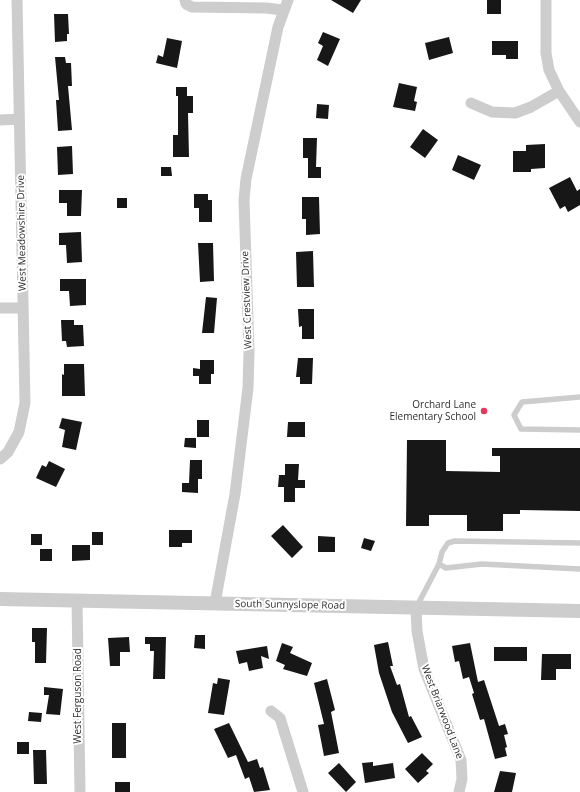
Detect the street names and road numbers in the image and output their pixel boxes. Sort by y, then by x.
street label: West Meadowshire Drive [15,175,29,291]
street label: West Crestview Drive [239,251,255,349]
street label: South Sunnyslope Road [235,598,345,612]
street label: West Ferguson Road [72,648,84,744]
street label: West Briarwood Lane [419,663,465,761]

